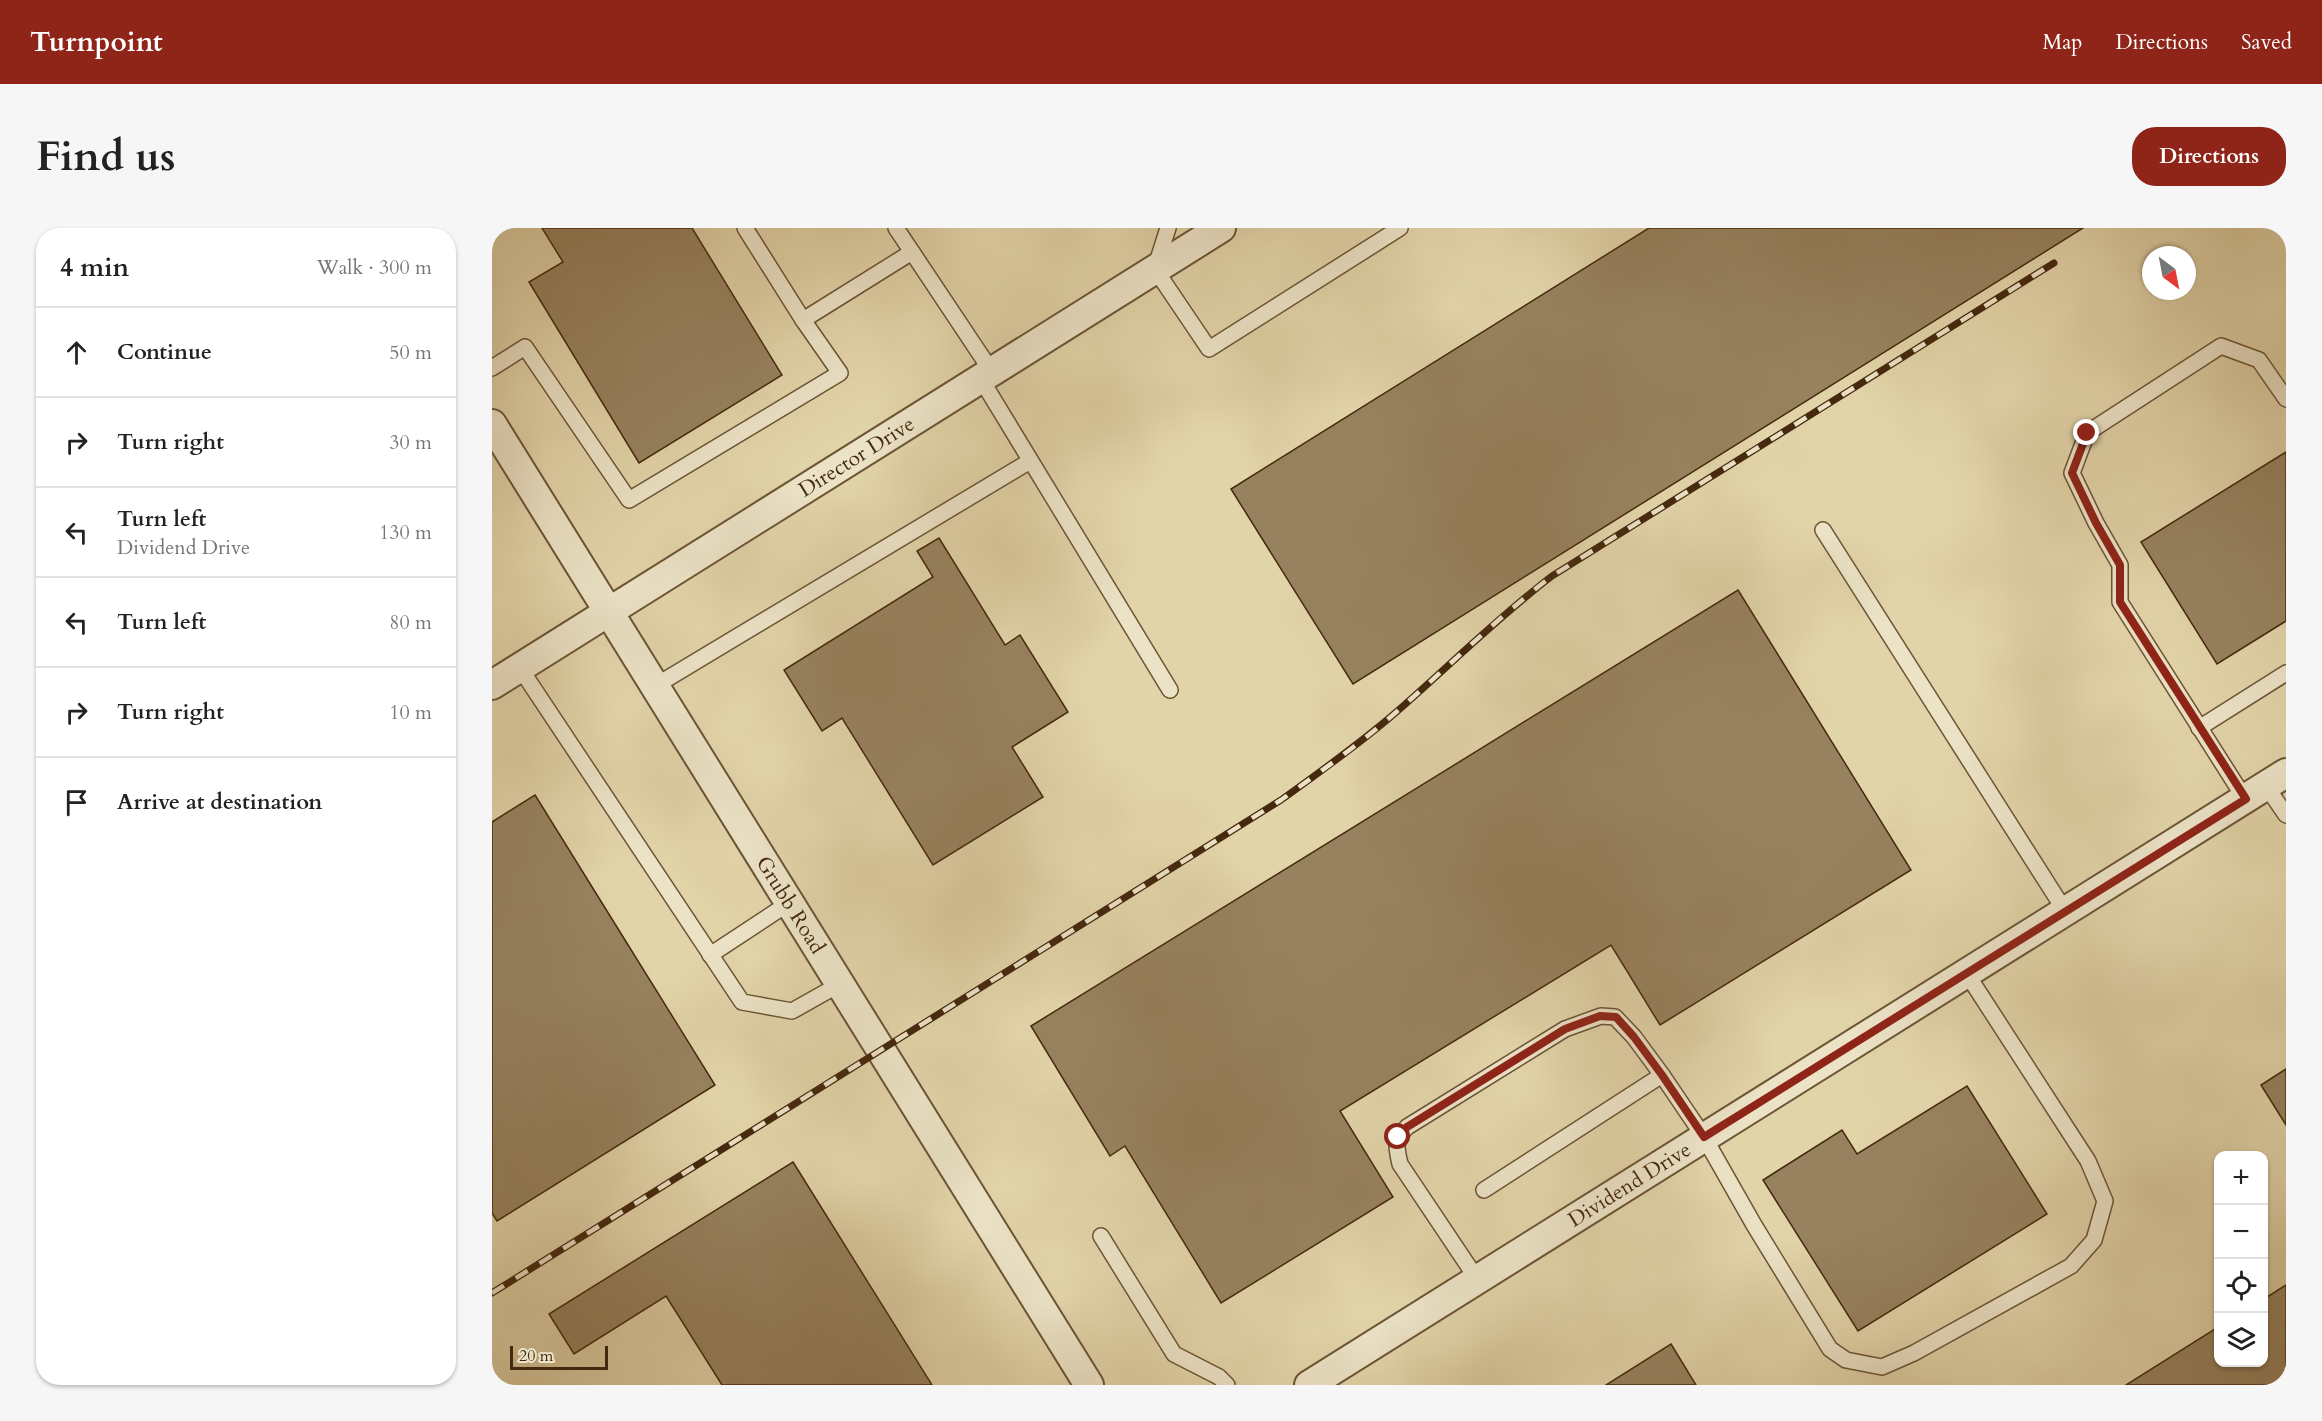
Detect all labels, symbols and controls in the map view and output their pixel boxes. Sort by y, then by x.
text: Turnpoint [30,23,163,61]
text: Map [2042,28,2082,57]
text: Directions [2115,28,2208,57]
text: Saved [2241,28,2292,57]
button: Directions [2132,127,2286,186]
text: Find us [36,128,176,185]
north arrow [2142,246,2196,300]
text: 4 min [60,250,129,285]
text: Walk · 300 m [317,254,432,281]
icon: ahead [60,336,93,369]
text: Continue [117,337,212,367]
text: 50 m [389,339,432,366]
street label: Director Drive [793,410,920,504]
route end [2073,419,2099,445]
icon: right [60,426,93,459]
text: Turn right [117,427,224,457]
text: 30 m [389,429,432,456]
text: Turn left [117,504,206,534]
icon: left [60,516,93,549]
text: 130 m [379,519,432,546]
text: Dividend Drive [117,534,250,561]
icon: left [60,606,93,639]
text: Turn left [117,607,206,637]
text: 80 m [389,609,432,636]
icon: right [60,696,93,729]
text: Turn right [117,697,224,727]
text: 10 m [389,699,432,726]
icon: arrive [60,786,93,819]
text: Arrive at destination [117,787,322,817]
street label: Grubb Road [749,851,832,960]
route start [1384,1123,1410,1149]
street label: Dividend Drive [1563,1135,1697,1234]
map controls [2214,1151,2268,1367]
button: + [2214,1151,2268,1205]
button: − [2214,1205,2268,1259]
button: locate [2214,1259,2268,1313]
button: layers [2214,1313,2268,1367]
scale bar [510,1343,608,1370]
text: 20 m [519,1345,553,1367]

